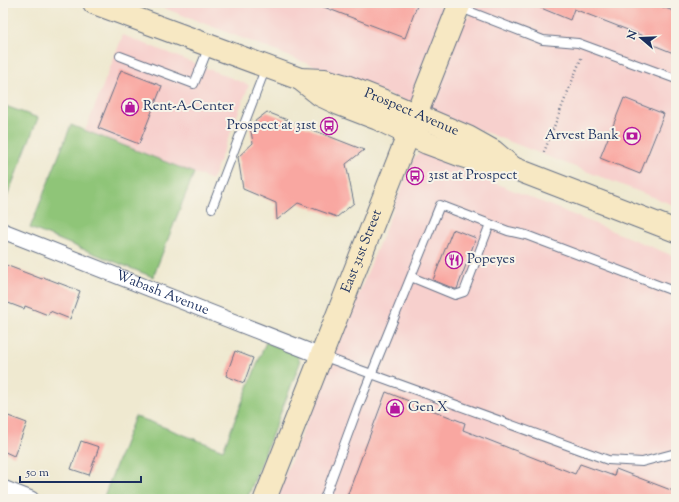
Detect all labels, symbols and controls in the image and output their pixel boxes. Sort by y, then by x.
north arrow [621,18,661,58]
text: N [623,28,642,43]
street label: Prospect Avenue [361,84,462,142]
shop icon: Rent-A-Center [120,97,140,117]
place label: Rent-A-Center [143,97,234,117]
place label: Prospect at 31st [227,116,316,136]
bus stop icon: Prospect at 31st [319,116,339,136]
place label: Arvest Bank [545,126,619,146]
bank icon: Arvest Bank [622,126,642,146]
bus stop icon: 31st at Prospect [405,166,425,186]
place label: 31st at Prospect [428,166,517,186]
street label: East 31st Street [337,207,388,296]
restaurant icon: Popeyes [444,250,464,270]
place label: Popeyes [467,250,515,270]
street label: Wabash Avenue [113,266,212,321]
shop icon: Gen X [385,398,405,418]
place label: Gen X [408,398,448,418]
scale bar [20,458,141,484]
text: 50 m [25,464,49,482]

